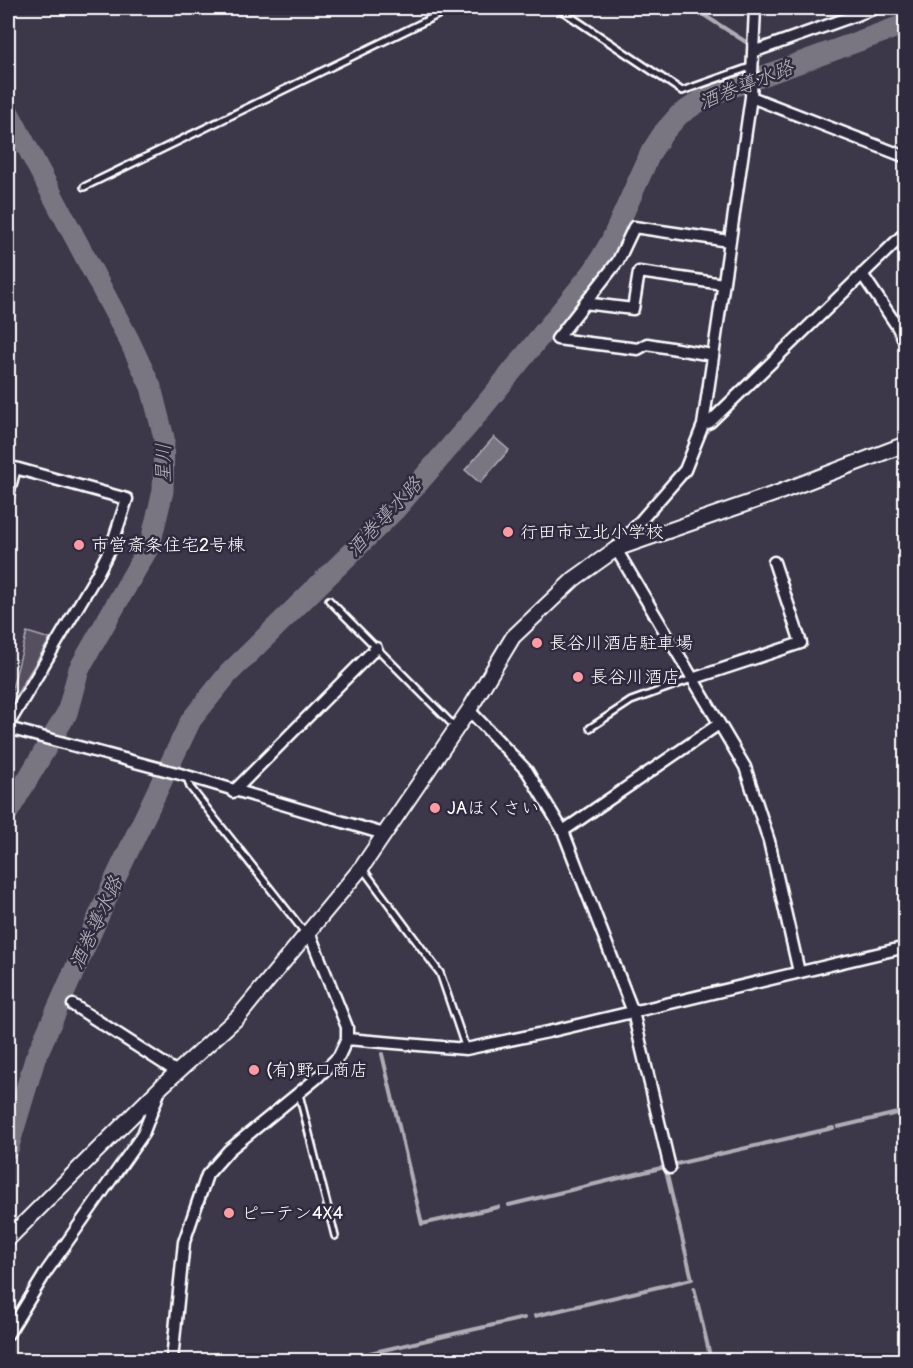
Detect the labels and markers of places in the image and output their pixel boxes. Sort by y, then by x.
place label: 行田市立北小学校 [520,521,664,544]
marker: 行田市立北小学校 [501,525,515,539]
place label: 市営斎条住宅2号棟 [91,534,245,557]
marker: 市営斎条住宅2号棟 [72,538,86,552]
place label: 長谷川酒店駐車場 [549,632,693,655]
marker: 長谷川酒店駐車場 [530,636,544,650]
place label: 長谷川酒店 [590,666,680,689]
marker: 長谷川酒店 [571,670,585,684]
place label: JAほくさい [447,797,539,820]
marker: JAほくさい [428,801,442,815]
place label: (有)野口商店 [266,1059,368,1082]
marker: (有)野口商店 [247,1063,261,1077]
place label: ピーテン4X4 [241,1202,344,1225]
marker: ピーテン4X4 [222,1206,236,1220]

